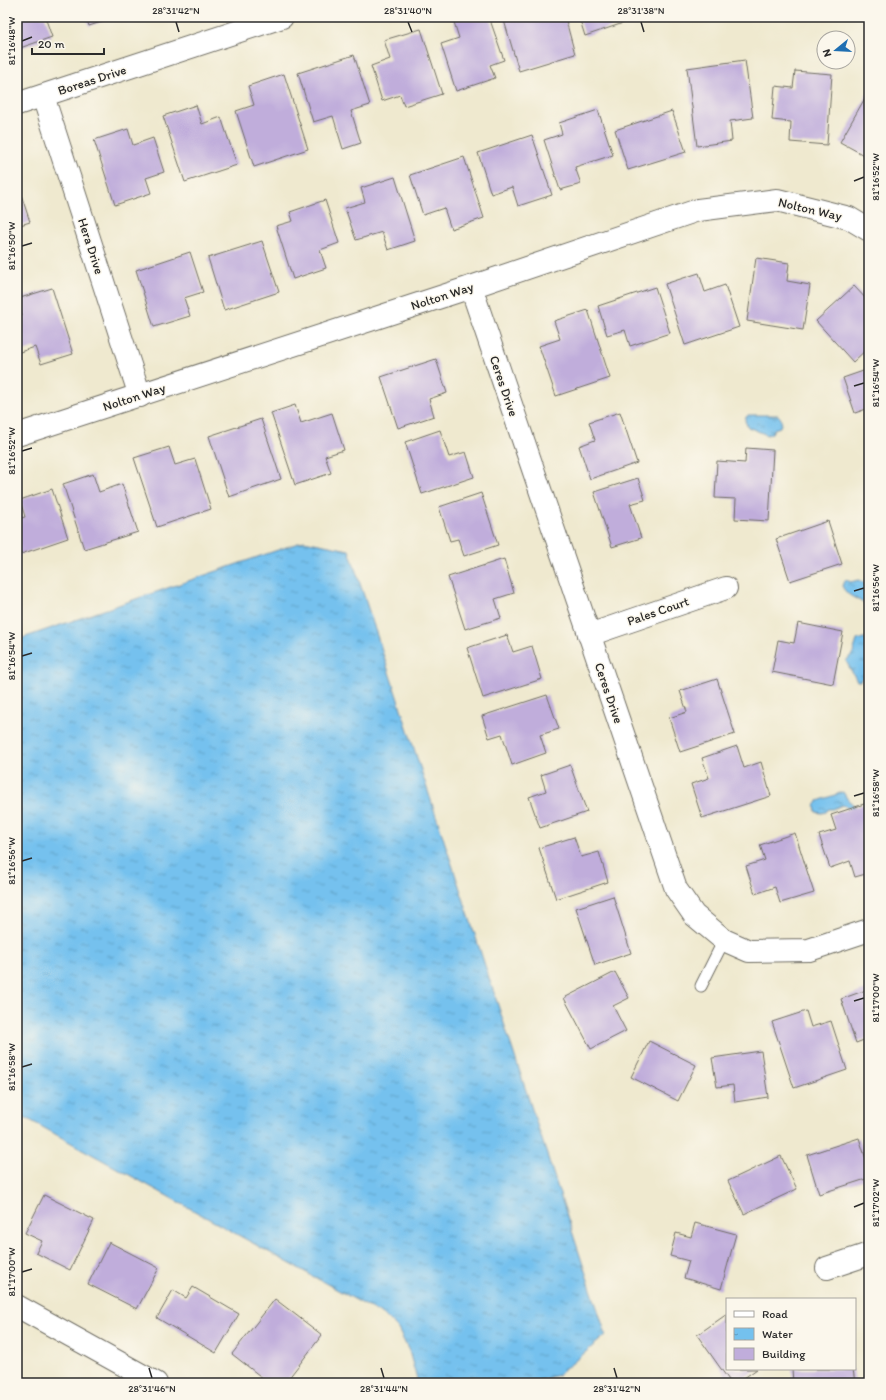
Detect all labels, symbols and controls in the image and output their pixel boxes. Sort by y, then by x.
text: 28°31'42"N [152,4,200,17]
text: 28°31'40"N [384,4,432,17]
text: 28°31'38"N [618,4,665,17]
text: 81°16'48"W [5,16,18,65]
scale bar [32,30,104,56]
north arrow [816,30,856,70]
text: 20 m [38,37,65,51]
text: N [820,47,834,58]
street label: Boreas Drive [56,62,128,98]
text: 81°16'52"W [869,153,882,201]
street label: Nolton Way [777,194,843,224]
street label: Hera Drive [75,216,107,276]
text: 81°16'50"W [5,221,18,270]
street label: Nolton Way [409,279,475,313]
street label: Ceres Drive [487,354,521,418]
text: 81°16'54"W [869,358,882,407]
street label: Nolton Way [101,380,167,414]
text: 81°16'52"W [5,427,18,475]
text: 81°16'56"W [869,564,882,612]
street label: Pales Court [625,593,691,629]
text: 81°16'54"W [5,631,18,680]
street label: Ceres Drive [592,661,626,725]
text: 81°16'58"W [869,769,882,817]
text: 81°16'56"W [5,837,18,885]
text: 81°17'00"W [869,973,882,1023]
text: 81°16'58"W [5,1043,18,1091]
text: 81°17'02"W [869,1178,882,1227]
text: 81°17'00"W [5,1247,18,1297]
legend [726,1298,856,1370]
text: Road [762,1307,788,1321]
text: Water [762,1327,793,1341]
text: Building [762,1347,806,1361]
text: 28°31'46"N [128,1382,176,1395]
text: 28°31'44"N [360,1382,408,1395]
text: 28°31'42"N [593,1382,641,1395]

